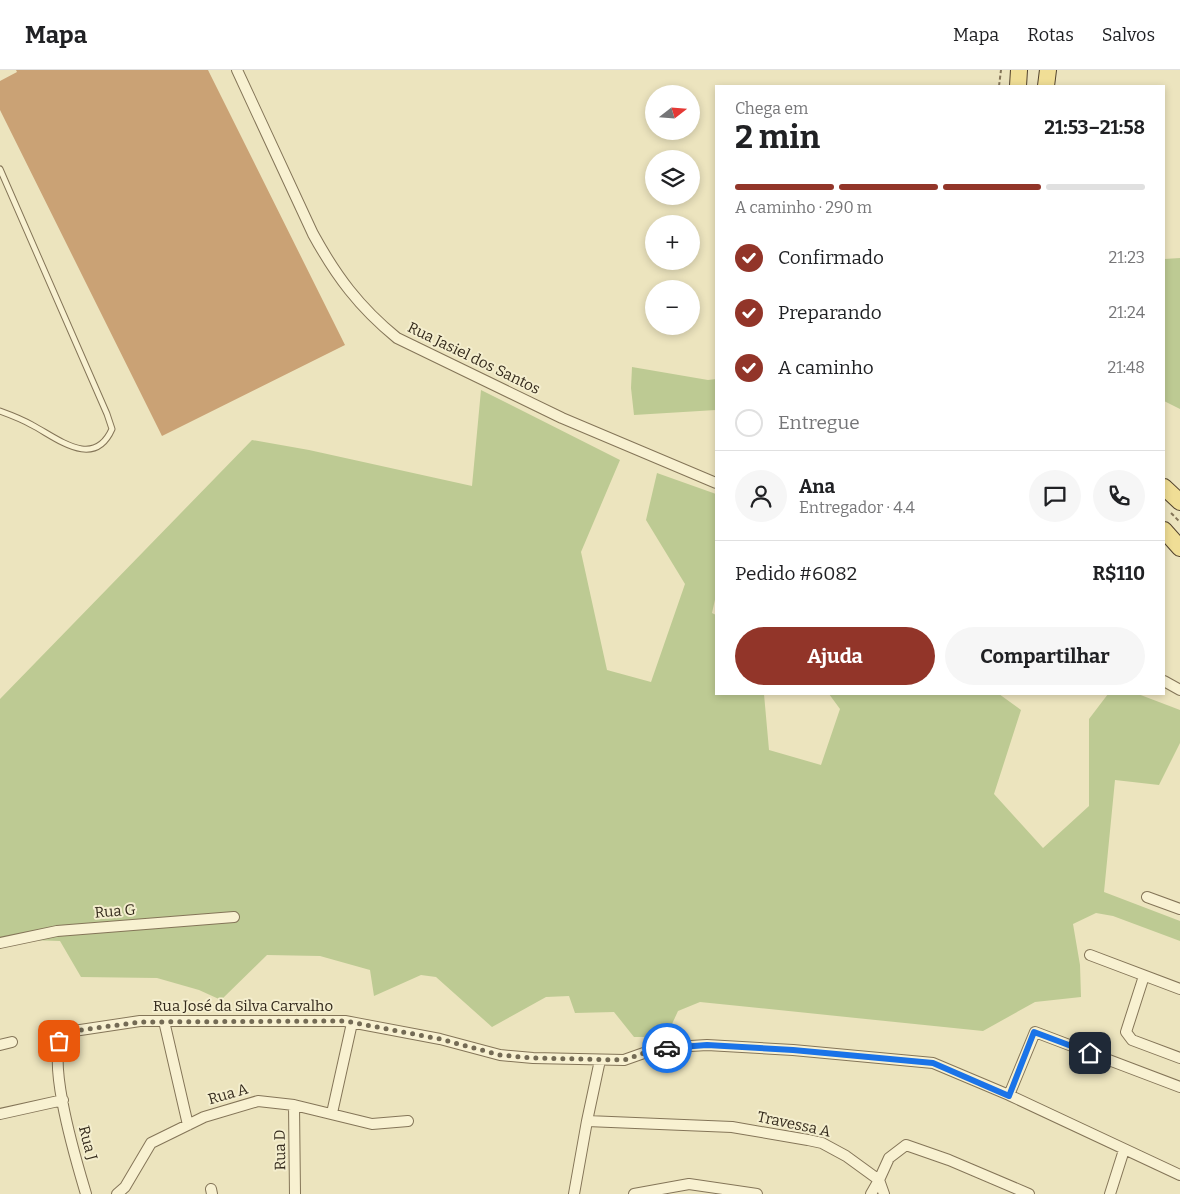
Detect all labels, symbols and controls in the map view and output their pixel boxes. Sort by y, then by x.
text: Mapa [25,21,87,49]
text: Mapa [953,24,999,46]
text: Rotas [1027,24,1074,46]
text: Salvos [1102,24,1155,46]
north arrow [645,85,700,140]
map controls [645,85,700,335]
text: Chega em [735,99,808,118]
text: 21:53–21:58 [1044,116,1145,139]
text: 2 min [735,118,820,156]
button: layers [645,150,700,205]
text: A caminho · 290 m [735,198,872,217]
button: + [645,215,700,270]
icon: check [735,244,763,272]
text: Confirmado [778,246,884,269]
text: 21:23 [1109,248,1145,267]
button: − [645,280,700,335]
icon: check [735,299,763,327]
text: Preparando [778,301,882,324]
text: 21:24 [1108,303,1145,322]
street label: Rua Jasiel dos Santos [405,318,543,398]
icon: check [735,354,763,382]
text: A caminho [778,356,874,379]
text: 21:48 [1107,358,1145,377]
text: Entregue [778,411,860,434]
button: person [735,470,787,522]
button: chat [1029,470,1081,522]
button: phone [1093,470,1145,522]
text: Ana [799,475,835,498]
text: Entregador · 4.4 [799,498,915,517]
text: Pedido #6082 [735,562,857,585]
text: R$110 [1092,562,1145,585]
button: Ajuda [735,627,935,685]
button: Compartilhar [945,627,1145,685]
street label: Rua G [94,900,136,922]
street label: Rua José da Silva Carvalho [153,997,333,1015]
pin [38,1020,80,1062]
courier [642,1023,692,1073]
icon: bag [45,1027,73,1055]
pin [1069,1032,1111,1074]
icon: car [653,1034,681,1062]
icon: home [1076,1039,1104,1067]
street label: Rua A [206,1080,250,1108]
street label: Travessa A [756,1107,833,1141]
street label: Rua J [75,1124,101,1162]
street label: Rua D [271,1129,289,1171]

